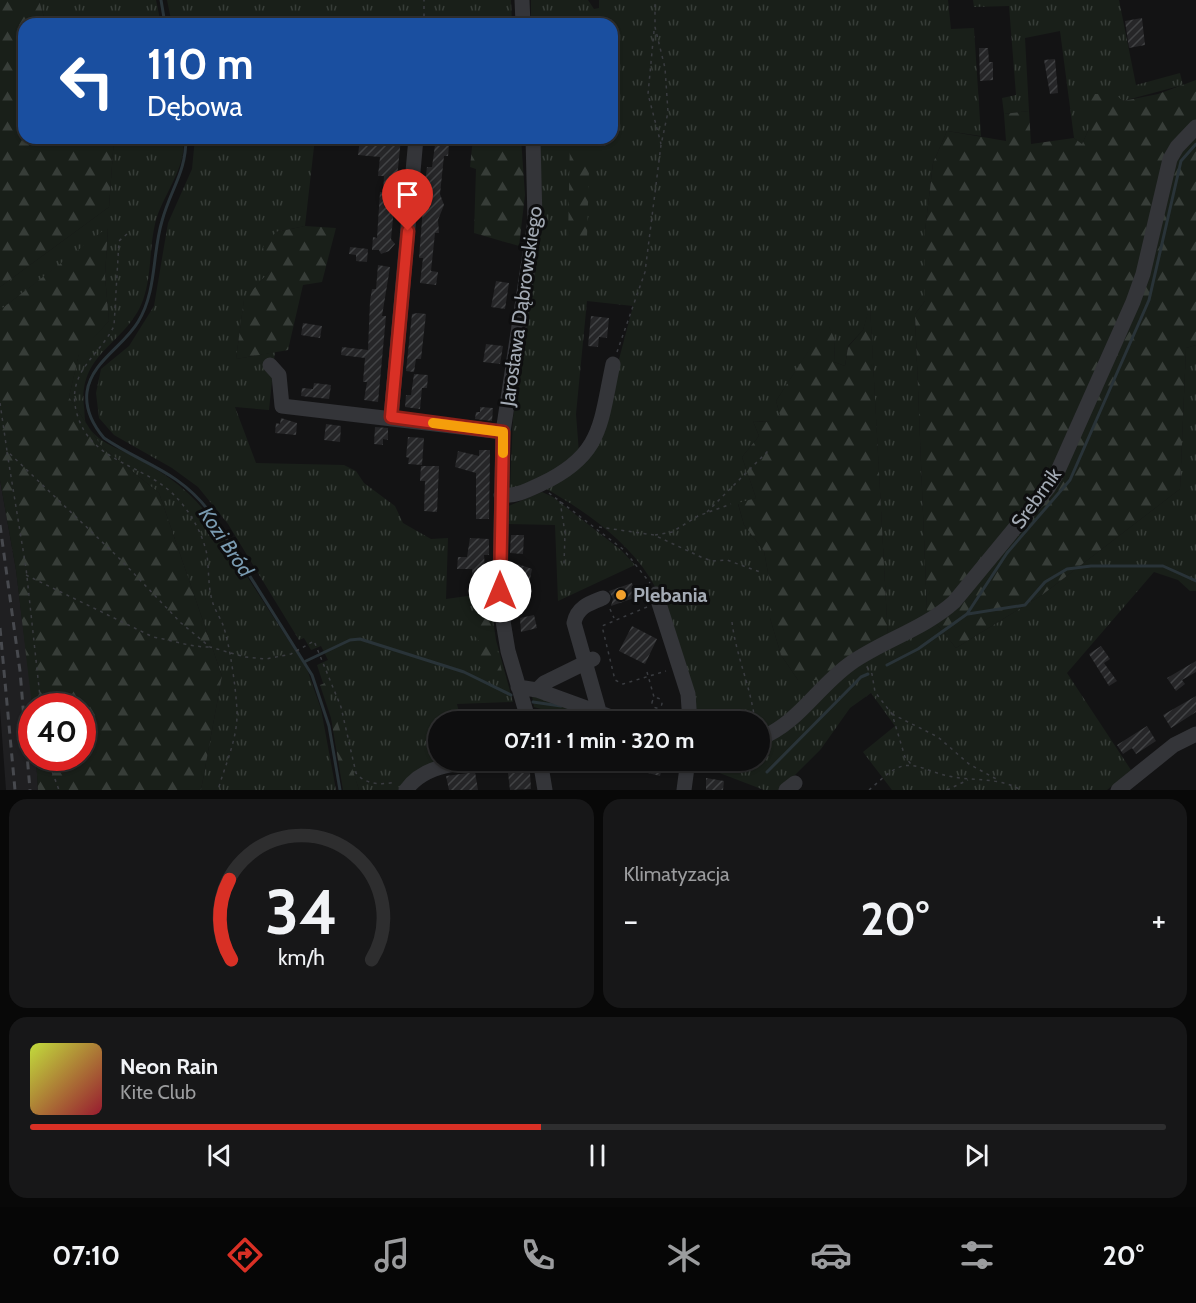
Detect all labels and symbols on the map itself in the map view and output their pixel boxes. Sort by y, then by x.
pin [382,169,433,231]
street label: Jarosława Dąbrowskiego [495,204,547,409]
street label: Srebrnik [1006,463,1066,533]
water label: Kozi Bród [194,502,259,582]
position arrow [468,559,532,623]
place label: Plebania [633,583,707,607]
marker: Plebania [614,588,628,602]
speed limit sign: 40 [18,693,96,771]

